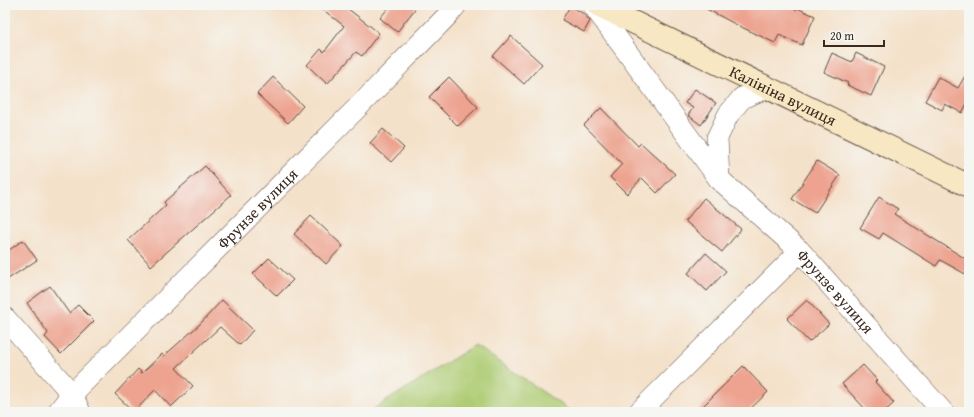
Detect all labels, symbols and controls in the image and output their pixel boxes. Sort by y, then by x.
scale bar [824,22,884,48]
text: 20 m [830,27,854,44]
street label: Калініна вулиця [726,59,841,132]
street label: Фрунзе вулиця [211,162,303,254]
street label: Фрунзе вулиця [792,244,880,339]

